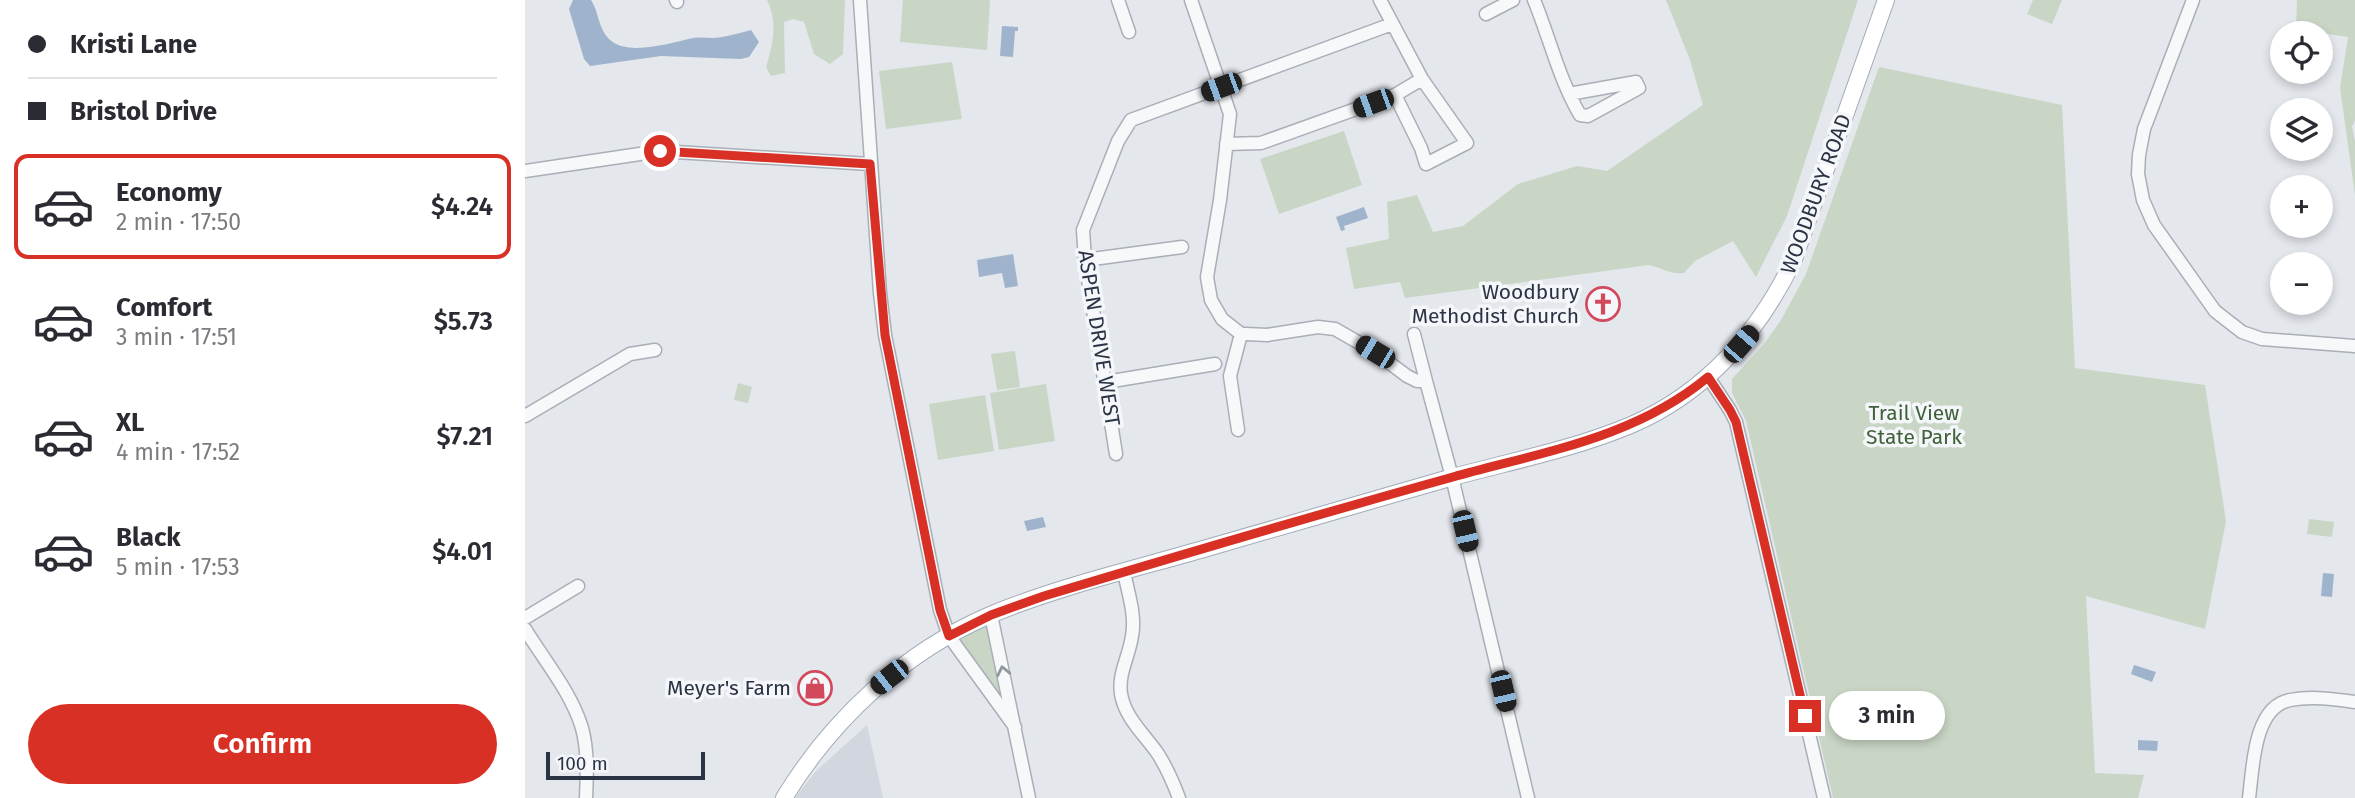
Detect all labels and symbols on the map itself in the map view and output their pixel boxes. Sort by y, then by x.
car [1198,70,1245,104]
car [1350,86,1397,120]
street label: WOODBURY ROAD [1775,110,1857,278]
route start [644,135,676,167]
street label: ASPEN DRIVE WEST [1072,248,1126,428]
place label: Woodbury Methodist Church [1412,279,1580,329]
church icon: Woodbury Methodist Church [1584,285,1622,323]
car [1720,321,1763,367]
car [1352,332,1399,372]
park label: Trail View State Park [1866,400,1962,450]
car [1451,508,1480,554]
car [866,656,913,698]
one-way arrow [997,665,1012,677]
car [1489,668,1518,714]
shop icon: Meyer's Farm [796,669,834,707]
place label: Meyer's Farm [667,675,791,701]
callout: 3 min [1829,692,1945,740]
route end [1789,700,1821,732]
scale bar [546,749,705,781]

